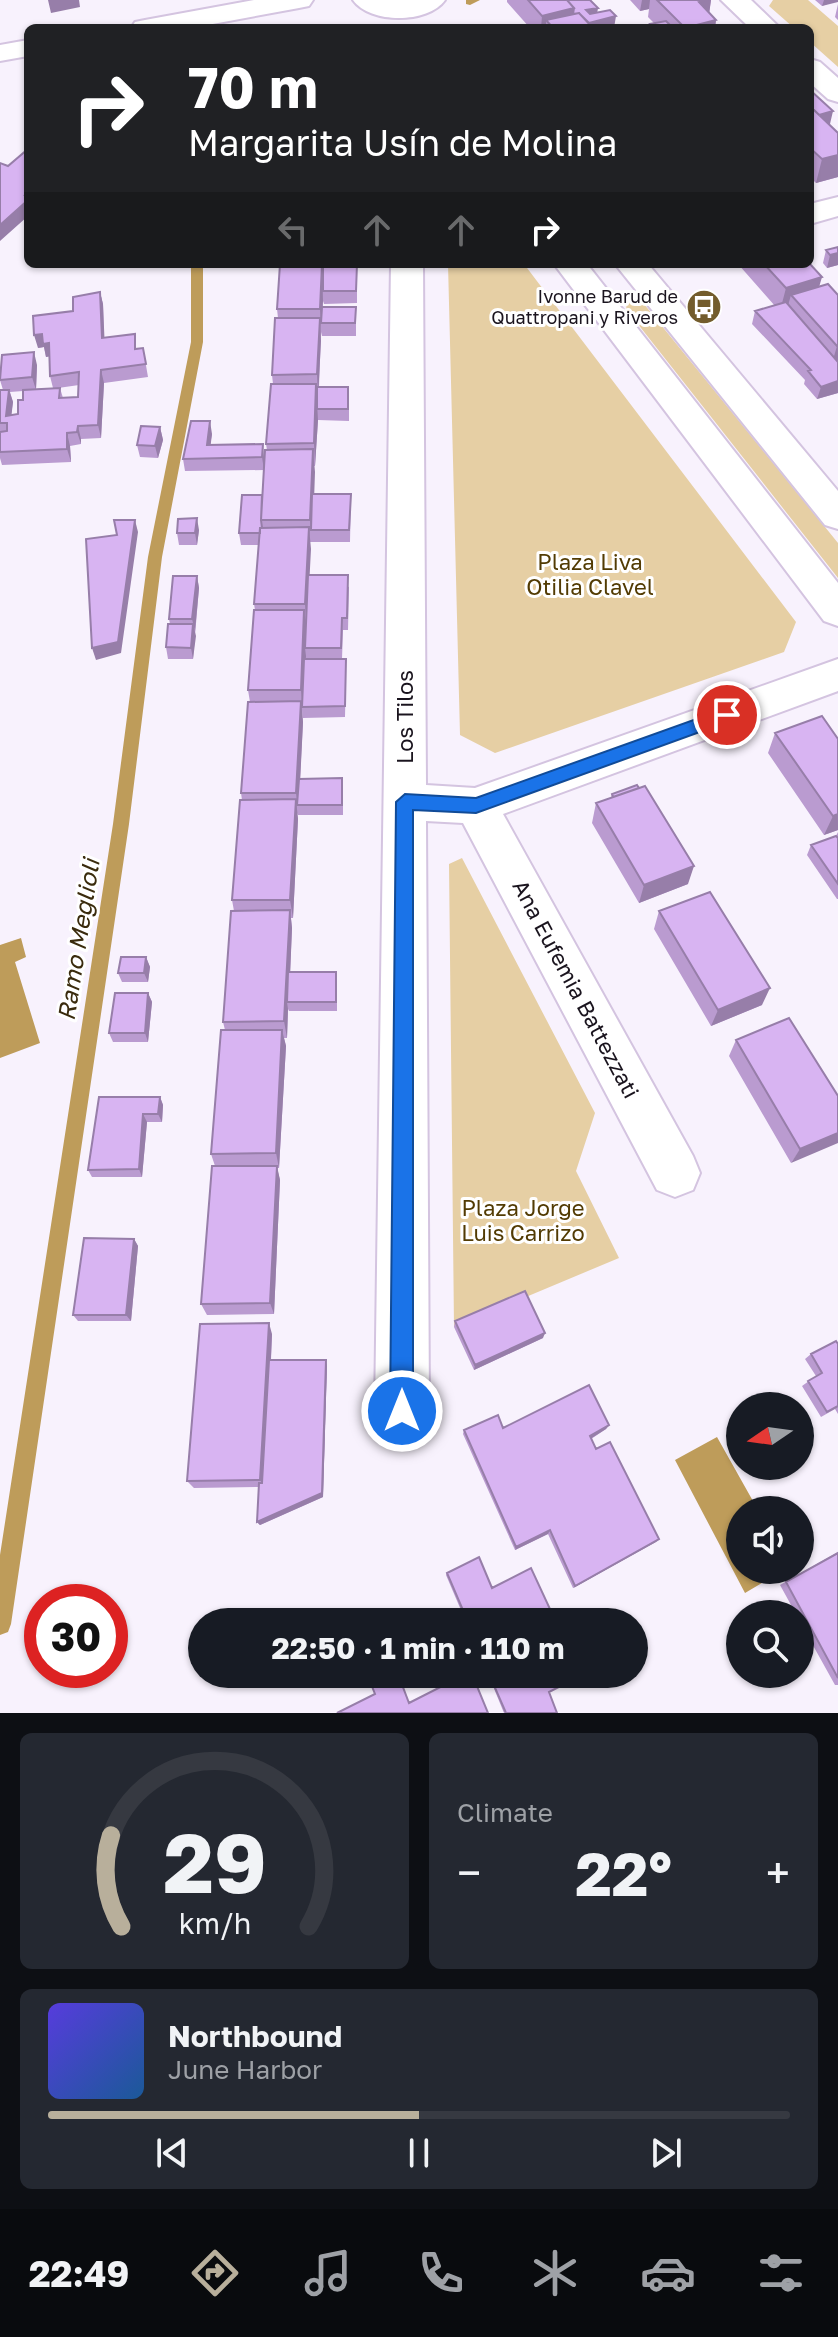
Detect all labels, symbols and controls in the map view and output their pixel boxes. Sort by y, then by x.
text: 70 m [188,53,318,120]
icon: right [56,56,160,160]
text: Margarita Usín de Molina [188,121,617,164]
icon: left [271,208,315,252]
icon: ahead [355,208,399,252]
icon: ahead [439,208,483,252]
icon: right [523,208,567,252]
place label: Ivonne Barud de Quattropani y Riveros [491,285,678,328]
bus stop icon: Ivonne Barud de Quattropani y Riveros [685,288,723,326]
park label: Plaza Liva Otilia Clavel [526,548,654,600]
street label: Los Tilos [391,670,418,764]
pin [693,681,761,749]
icon: arrive [705,693,749,737]
water label: Ramo Meglioli [50,854,106,1023]
street label: Ana Eufemia Battezzati [507,875,646,1103]
park label: Plaza Jorge Luis Carrizo [461,1194,585,1246]
position arrow [360,1369,444,1453]
north arrow [726,1392,814,1480]
map controls [726,1392,814,1688]
button: sound [726,1496,814,1584]
speed limit sign: 30 [24,1584,128,1688]
button: search [726,1600,814,1688]
text: 22:50 · 1 min · 110 m [272,1630,564,1666]
text: Climate [457,1797,553,1828]
text: 29 [163,1811,266,1911]
text: 22° [575,1837,672,1909]
text: − [457,1846,481,1899]
text: + [766,1846,790,1899]
text: km/h [178,1906,251,1940]
text: Northbound [168,2018,342,2054]
text: June Harbor [168,2054,322,2085]
icon: previous [150,2131,194,2175]
icon: pause [397,2131,441,2175]
icon: next [644,2131,688,2175]
icon: directions [187,2245,243,2301]
icon: music [300,2245,356,2301]
icon: phone [413,2245,469,2301]
icon: climate [527,2245,583,2301]
icon: car [640,2245,696,2301]
icon: filters [753,2245,809,2301]
text: 22:49 [29,2252,129,2295]

